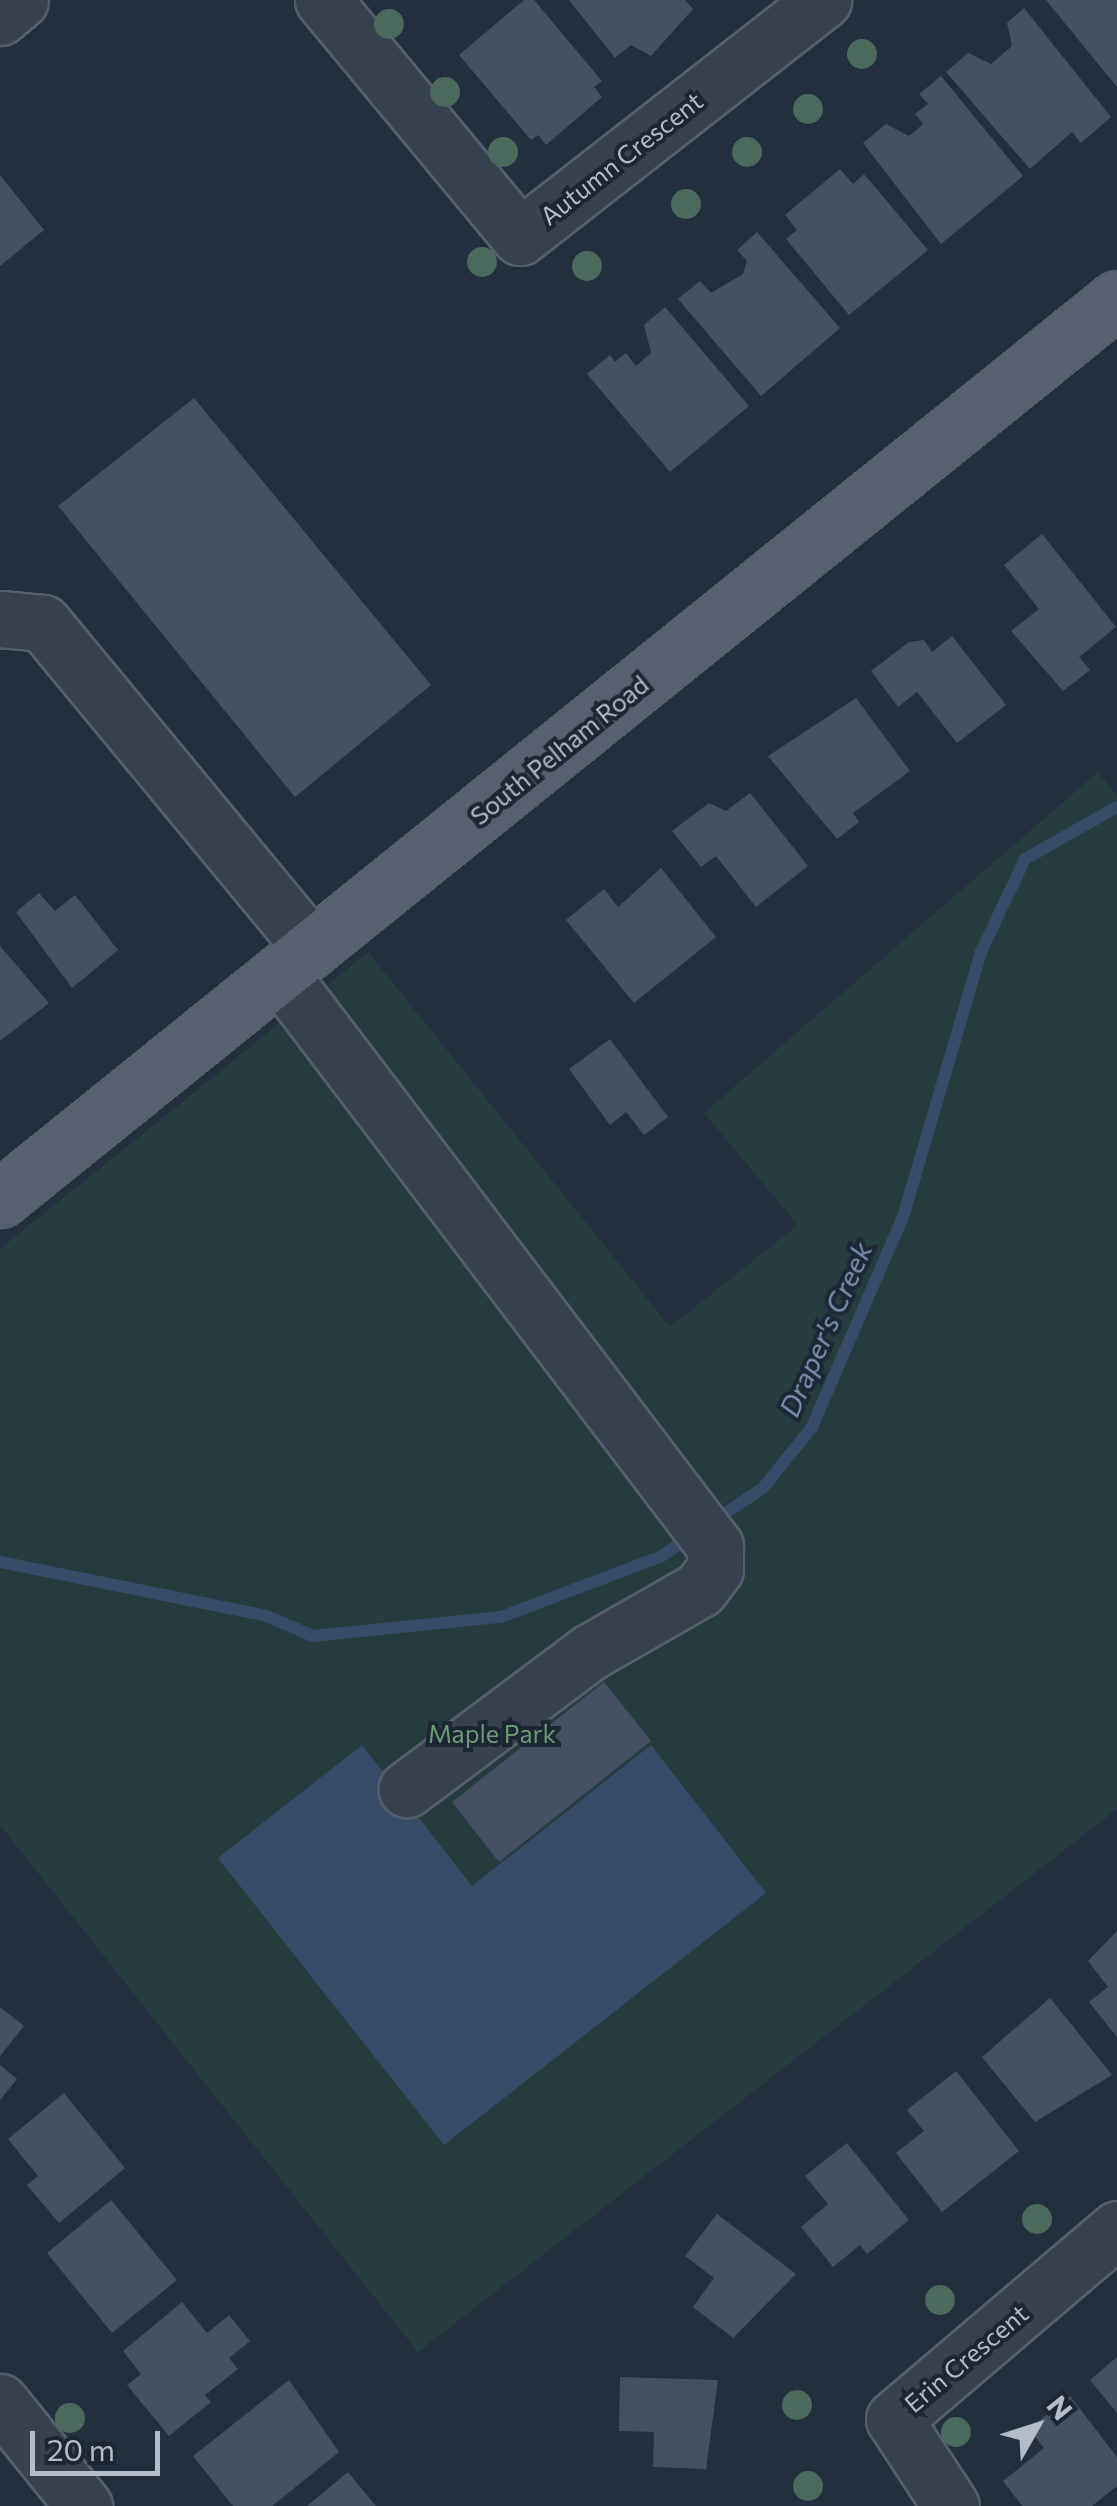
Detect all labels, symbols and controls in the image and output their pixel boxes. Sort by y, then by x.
street label: Autumn Crescent [534,85,708,231]
street label: South Pelham Road [464,669,654,831]
water label: Draper's Creek [772,1237,878,1421]
park label: Maple Park [428,1718,556,1748]
street label: Erin Crescent [898,2298,1034,2418]
north arrow [987,2376,1087,2476]
text: N [1040,2388,1080,2426]
scale bar [35,2411,165,2473]
text: 20 m [47,2430,115,2467]

